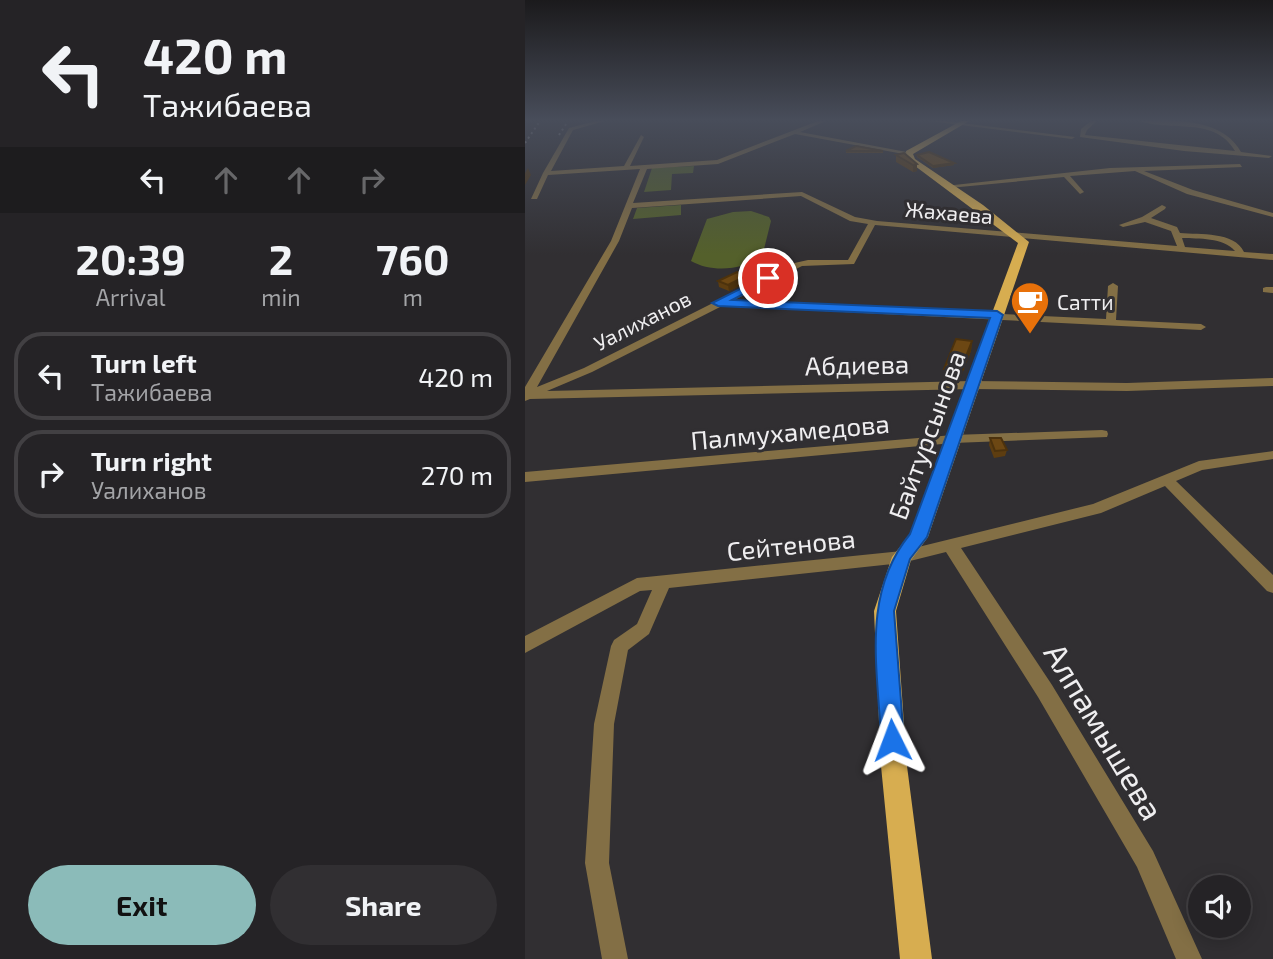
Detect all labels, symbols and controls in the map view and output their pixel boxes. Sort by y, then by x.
text: 420 m [143,25,287,84]
icon: left [28,28,119,119]
text: Тажибаева [143,85,312,123]
icon: left [134,161,172,199]
icon: ahead [207,161,245,199]
icon: ahead [280,161,318,199]
icon: right [353,161,391,199]
street label: Жахаева [904,196,994,228]
text: 20:39 [76,233,186,283]
text: 2 [269,233,293,283]
text: 760 [376,233,449,283]
pin [738,248,798,308]
icon: arrive [749,259,787,297]
cafe icon: Сатти [1009,280,1051,335]
text: Arrival [96,283,166,311]
text: min [261,283,301,311]
text: m [403,283,423,311]
street label: Уалиханов [589,285,695,355]
place label: Сатти [1057,289,1113,314]
street label: Байтурсынова [881,346,972,524]
text: Turn left [91,347,197,378]
street label: Абдиева [805,348,909,380]
icon: left [32,357,70,395]
text: 420 m [418,361,493,392]
text: Тажибаева [91,378,212,406]
street label: Палмухамедова [689,407,891,456]
text: Turn right [91,445,212,476]
icon: right [32,455,70,493]
text: 270 m [421,459,493,490]
text: Уалиханов [91,476,206,504]
street label: Сейтенова [725,522,857,566]
street label: Алпамышева [1037,636,1173,826]
position arrow [855,703,929,777]
button: Exit [28,865,256,945]
button: Share [270,865,497,945]
map controls [1188,875,1251,938]
button: sound [1188,875,1251,938]

